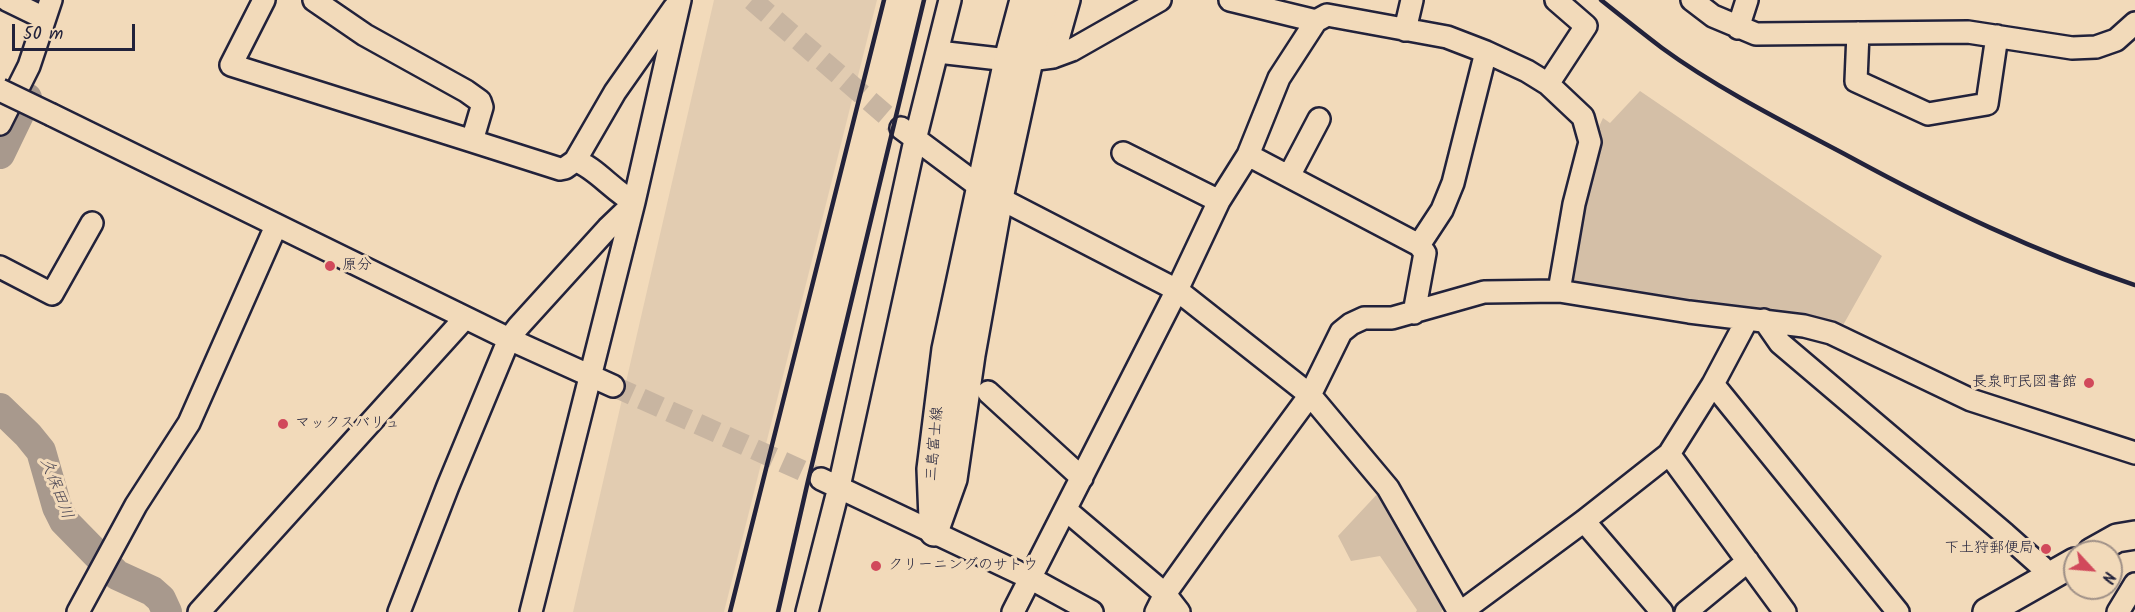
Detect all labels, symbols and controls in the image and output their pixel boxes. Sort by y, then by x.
scale bar [15,12,138,50]
text: 50 m [23,20,63,49]
place label: 原分 [342,257,372,275]
marker: 原分 [323,259,337,273]
place label: 長泉町民図書館 [1972,374,2077,392]
marker: 長泉町民図書館 [2082,376,2096,390]
street label: 三島富士線 [924,406,948,482]
place label: マックスバリュ [295,415,400,433]
marker: マックスバリュ [276,417,290,431]
water label: 久保田川 [35,456,75,522]
place label: 下土狩郵便局 [1944,540,2034,558]
north arrow [2063,540,2123,600]
marker: 下土狩郵便局 [2039,542,2053,556]
place label: クリーニングのサトウ [888,557,1038,575]
marker: クリーニングのサトウ [869,559,883,573]
text: N [2094,567,2121,587]

